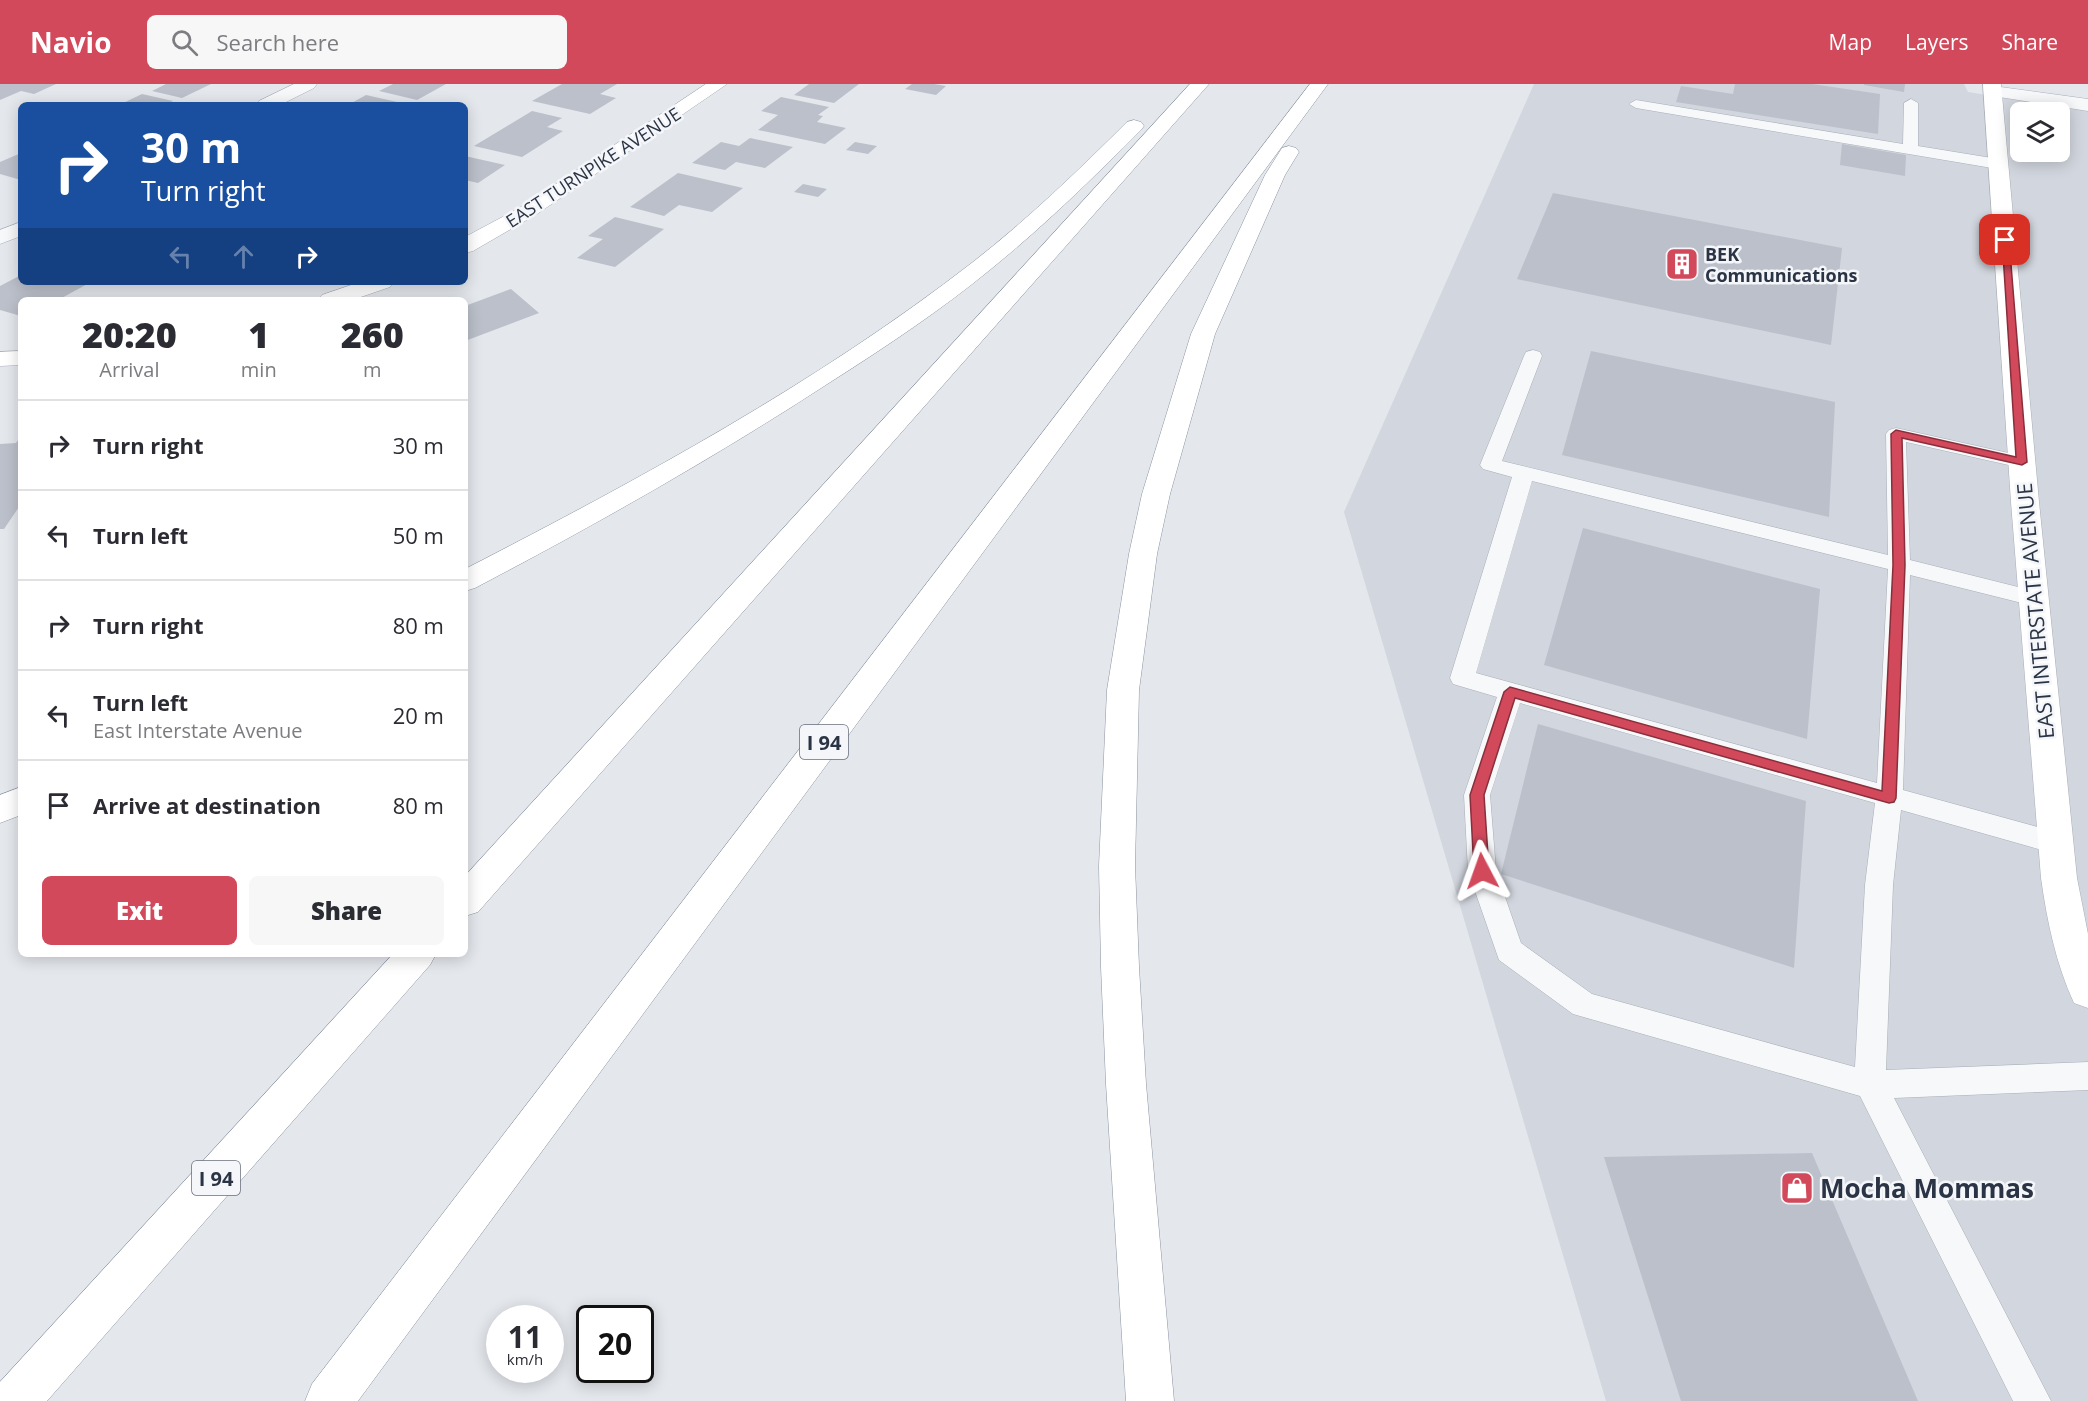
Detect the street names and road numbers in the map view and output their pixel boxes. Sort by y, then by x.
street label: EAST TURNPIKE AVENUE [501,101,685,233]
street label: EAST INTERSTATE AVENUE [2010,482,2060,740]
road number: I 94 [800,725,848,759]
road number: I 94 [192,1161,240,1195]

